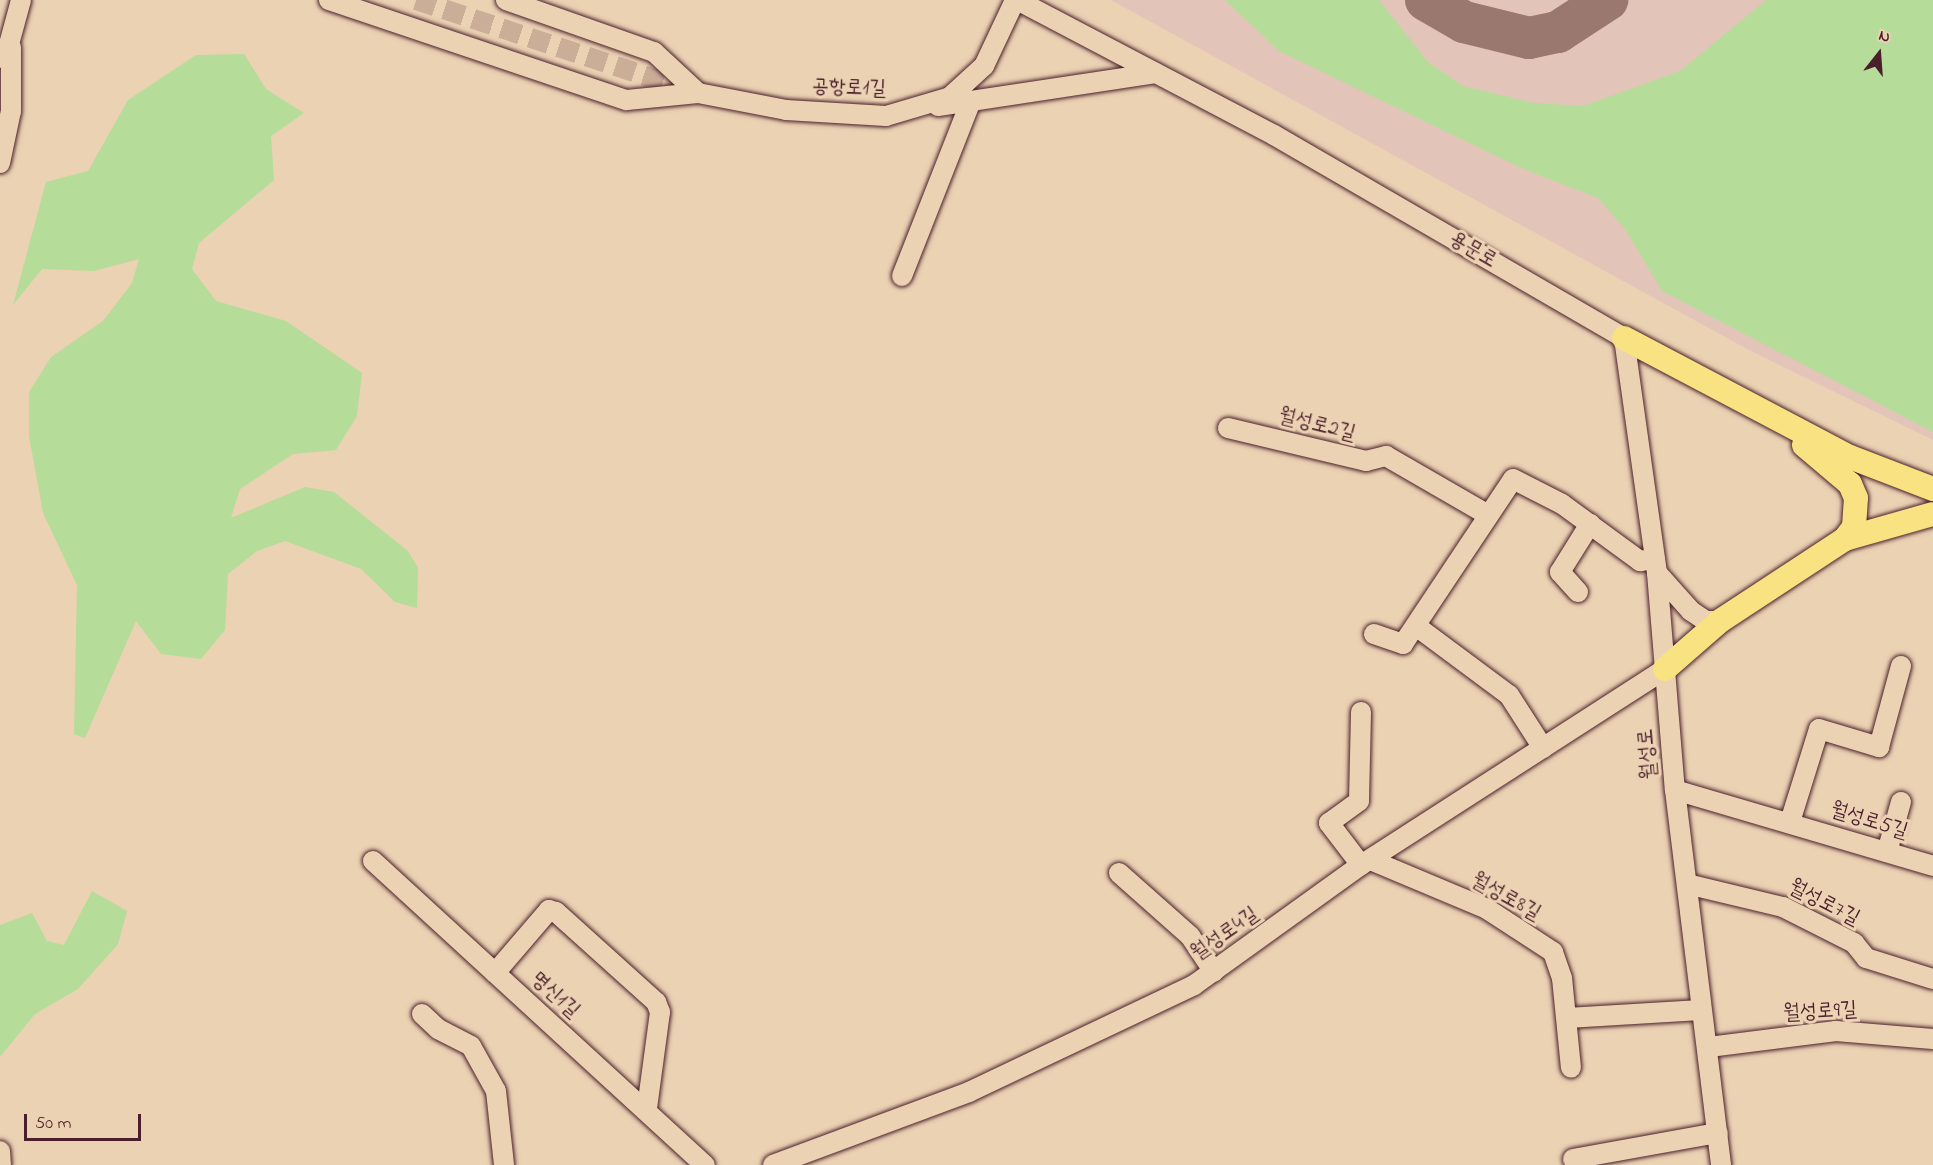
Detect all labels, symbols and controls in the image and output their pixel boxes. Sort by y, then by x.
north arrow [1849,24,1909,84]
text: N [1876,24,1893,50]
street label: 공항로1길 [811,74,887,102]
street label: 용문로 [1445,226,1501,274]
street label: 월성로2길 [1276,403,1358,447]
street label: 월성로 [1633,728,1663,780]
street label: 월성로5길 [1827,797,1911,845]
street label: 월성로8길 [1467,868,1545,926]
street label: 월성로7길 [1784,874,1864,932]
street label: 월성로4길 [1187,902,1263,966]
street label: 명신1길 [525,966,585,1024]
street label: 월성로9길 [1782,997,1858,1027]
scale bar [27,1102,144,1140]
text: 50 m [35,1111,72,1137]

